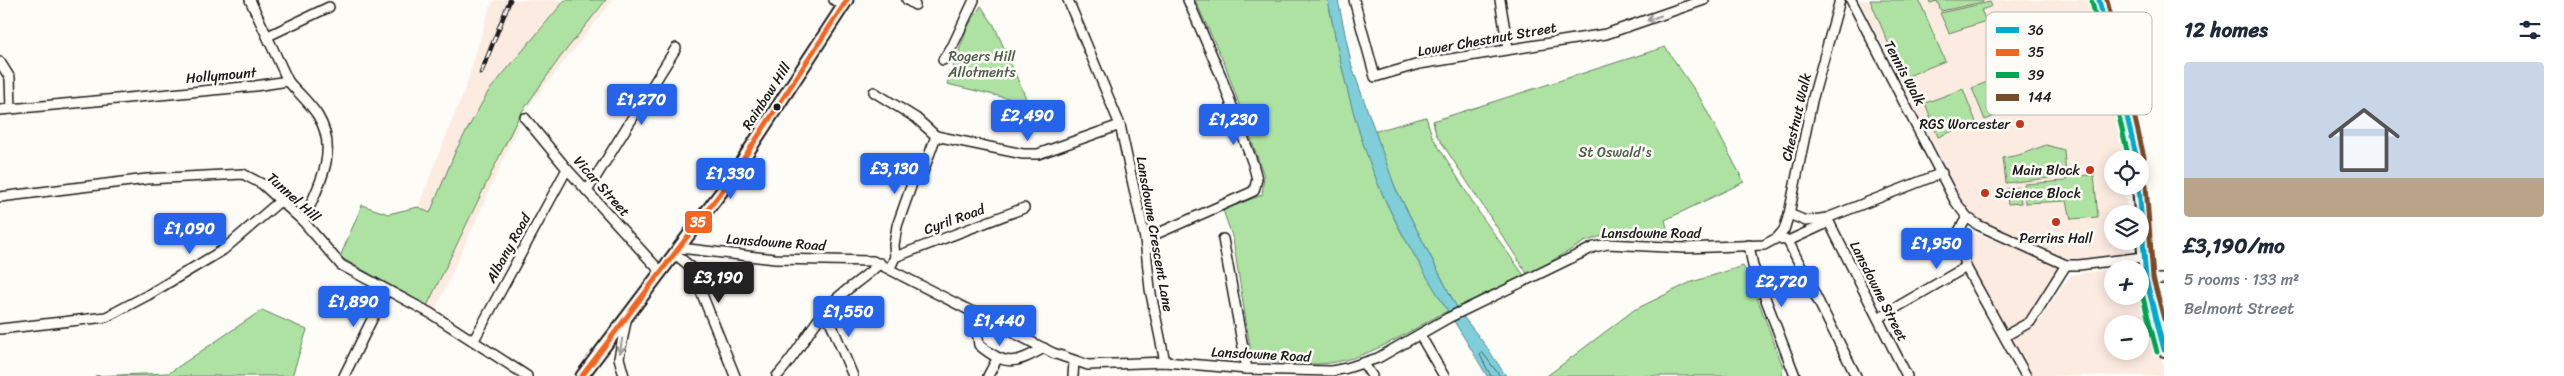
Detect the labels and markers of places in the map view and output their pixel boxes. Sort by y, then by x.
pin: £1,270 [601,84,683,126]
pin: £2,490 [987,100,1069,142]
unlabelled marker [772,102,782,112]
pin: £1,230 [1193,104,1275,146]
place label: RGS Worcester [1919,112,2011,137]
marker: RGS Worcester [2014,118,2026,130]
pin: £3,130 [854,152,936,195]
pin: £1,330 [690,158,772,200]
place label: Main Block [2012,158,2081,183]
marker: Main Block [2084,164,2096,176]
place label: Science Block [1995,181,2081,206]
marker: Science Block [1979,187,1991,199]
pin: £1,090 [149,212,231,255]
marker: Perrins Hall [2050,216,2062,228]
place label: Perrins Hall [2019,226,2094,251]
pin: £1,950 [1896,228,1978,270]
pin: £3,190 [678,262,760,304]
pin: £2,720 [1741,266,1823,308]
pin: £1,890 [313,286,395,328]
pin: £1,550 [808,296,890,338]
pin: £1,440 [959,304,1041,347]

